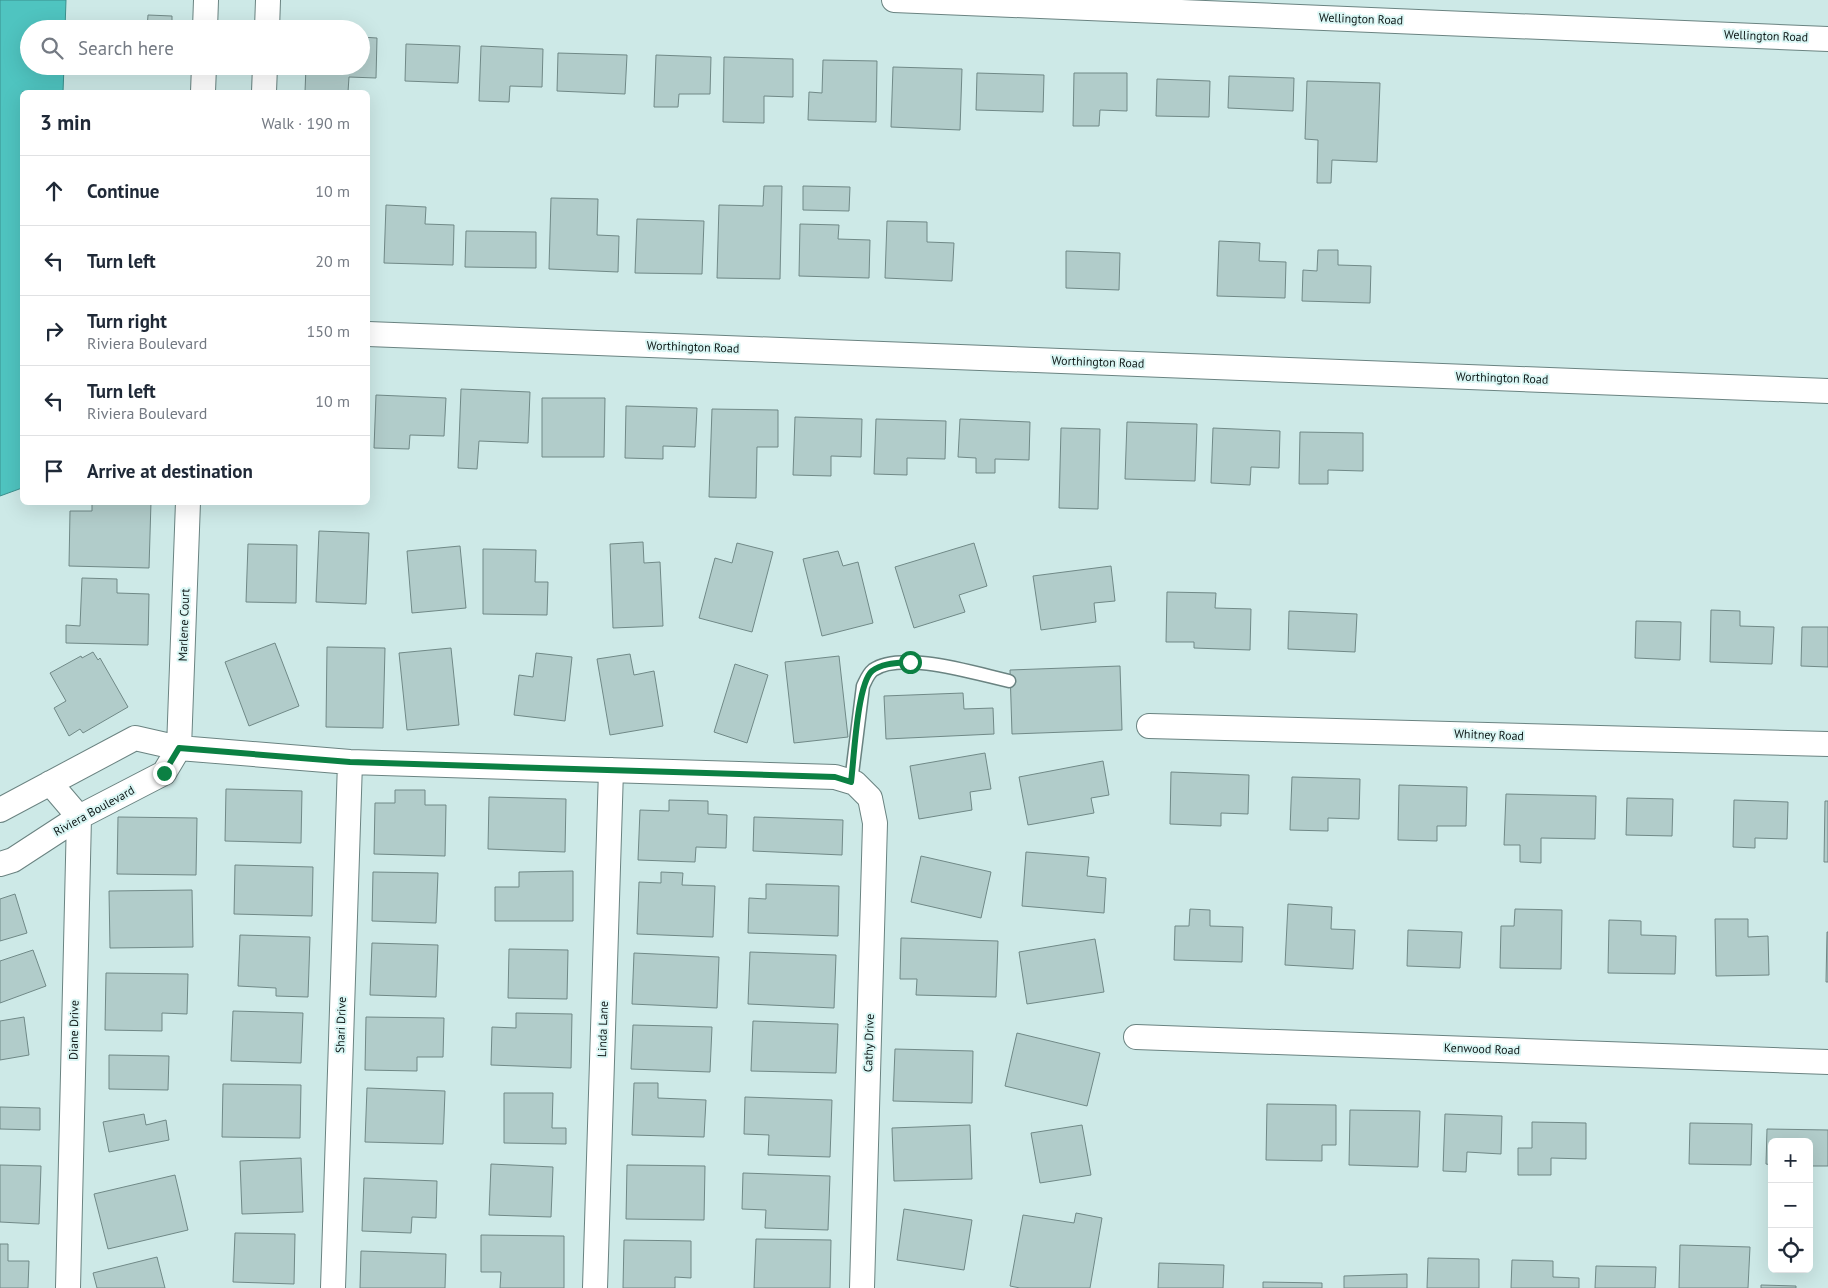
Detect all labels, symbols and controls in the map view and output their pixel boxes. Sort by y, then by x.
street label: Wellington Road [1319,10,1403,27]
search box [20,20,370,75]
street label: Wellington Road [1724,27,1808,44]
icon: search [38,34,66,62]
text: Search here [78,36,174,60]
text: 3 min [40,109,91,136]
text: Walk · 190 m [261,113,350,133]
icon: ahead [40,177,68,205]
text: Continue [87,179,159,203]
text: 10 m [315,181,350,201]
icon: left [40,247,68,275]
text: Turn left [87,249,156,273]
text: 20 m [315,251,350,271]
text: Turn right [87,309,167,333]
icon: right [40,317,68,345]
text: 150 m [307,321,350,341]
text: Riviera Boulevard [87,333,207,353]
street label: Worthington Road [646,337,740,356]
street label: Worthington Road [1051,352,1145,371]
street label: Worthington Road [1455,368,1549,387]
text: Turn left [87,379,156,403]
icon: left [40,387,68,415]
text: 10 m [315,391,350,411]
text: Riviera Boulevard [87,403,207,423]
icon: arrive [40,457,68,485]
text: Arrive at destination [87,459,253,483]
street label: Marlene Court [175,588,192,662]
route start [899,651,922,674]
street label: Whitney Road [1454,726,1524,743]
route end [153,762,176,785]
street label: Riviera Boulevard [51,782,137,839]
street label: Shari Drive [332,997,349,1053]
street label: Diane Drive [65,1000,82,1060]
street label: Linda Lane [594,1001,611,1057]
street label: Cathy Drive [860,1013,877,1072]
street label: Kenwood Road [1444,1040,1520,1057]
map controls [1768,1138,1813,1273]
button: + [1768,1138,1813,1183]
button: − [1768,1183,1813,1228]
button: locate [1768,1228,1813,1273]

